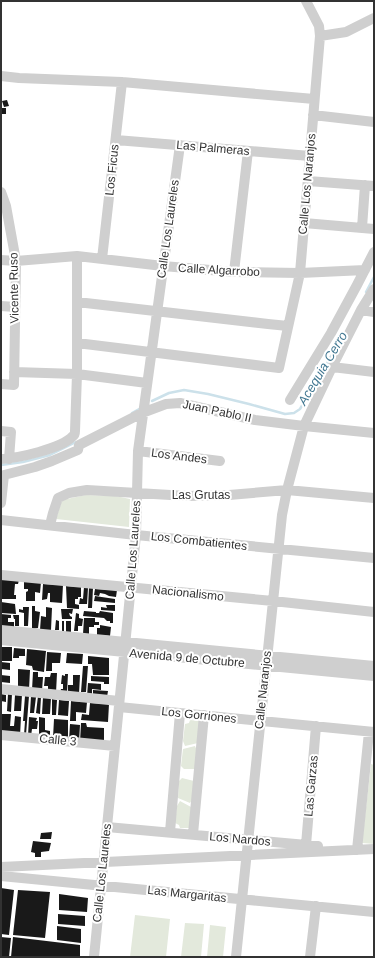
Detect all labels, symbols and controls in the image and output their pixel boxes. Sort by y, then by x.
street label: Calle Los Naranjos [296,133,318,235]
street label: Las Palmeras [176,138,250,158]
street label: Los Ficus [102,144,122,196]
street label: Calle Los Laureles [154,179,182,279]
street label: Vicente Ruso [6,252,22,324]
street label: Calle Algarrobo [178,261,261,279]
water label: Acequia Cerro [294,329,350,409]
street label: Juan Pablo II [181,397,253,425]
street label: Los Andes [150,446,208,466]
street label: Las Grutas [172,488,230,502]
street label: Calle Los Laureles [123,500,143,600]
street label: Los Combatientes [150,529,248,553]
street label: Nacionalismo [151,582,225,604]
street label: Avenida 9 de Octubre [129,646,246,670]
street label: Calle Naranjos [252,650,274,730]
street label: Los Gorriones [161,704,237,726]
street label: Calle 3 [39,731,78,749]
street label: Las Garzas [301,755,321,817]
street label: Calle Los Laureles [90,823,114,923]
street label: Los Nardos [209,829,271,849]
street label: Las Margaritas [147,883,227,905]

